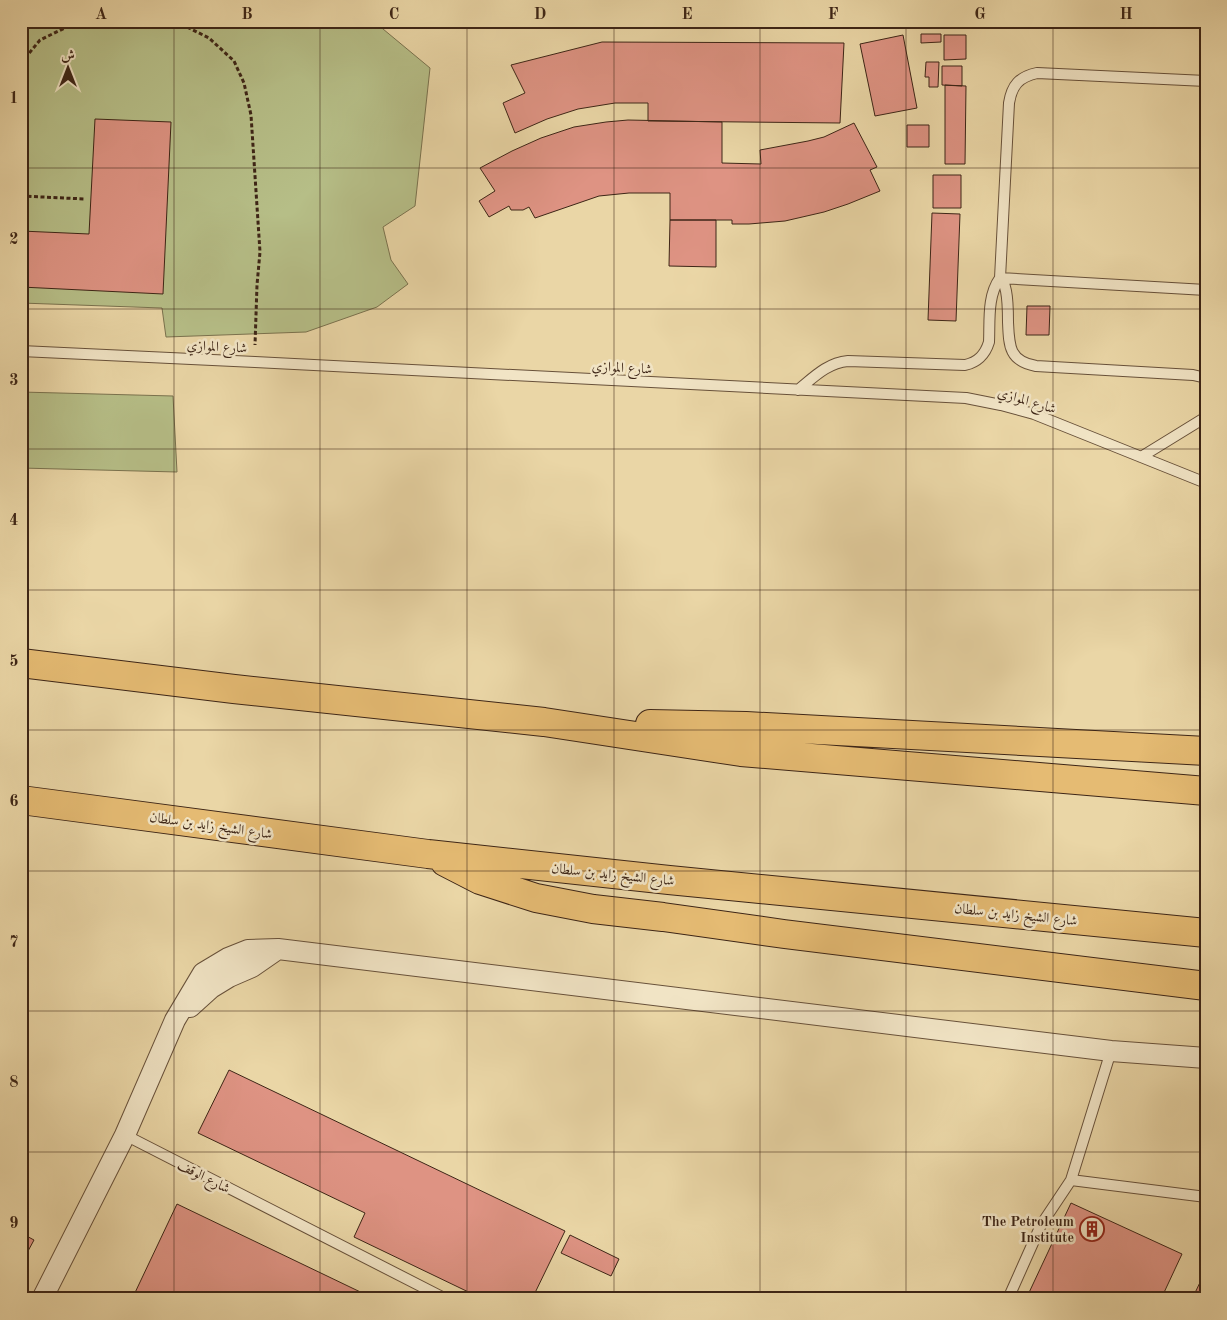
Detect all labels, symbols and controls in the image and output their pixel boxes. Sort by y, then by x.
text: A [95,7,107,23]
text: B [241,7,253,23]
text: C [389,7,399,23]
text: D [534,7,546,23]
text: E [681,7,693,23]
text: F [828,7,839,23]
text: G [974,7,986,23]
text: H [1119,7,1133,23]
north arrow [42,42,92,92]
text: ش [61,49,75,63]
text: 1 [9,91,19,107]
text: 2 [9,232,19,248]
street label: شارع الموازي [186,338,248,360]
street label: شارع الموازي [591,359,653,381]
text: 3 [9,373,19,389]
street label: شارع الموازي [995,385,1058,420]
text: 4 [9,513,19,529]
text: 5 [9,654,19,670]
text: 6 [9,794,19,810]
street label: شارع الشيخ زايد بن سلطان [148,810,273,846]
street label: شارع الشيخ زايد بن سلطان [550,862,675,893]
street label: شارع الشيخ زايد بن سلطان [953,902,1078,933]
text: 7 [9,935,19,951]
text: 8 [9,1075,19,1091]
street label: شارع الوقف [173,1158,232,1200]
place label: The Petroleum Institute [982,1215,1074,1245]
text: 9 [9,1216,19,1232]
building icon: The Petroleum Institute [1079,1216,1105,1242]

